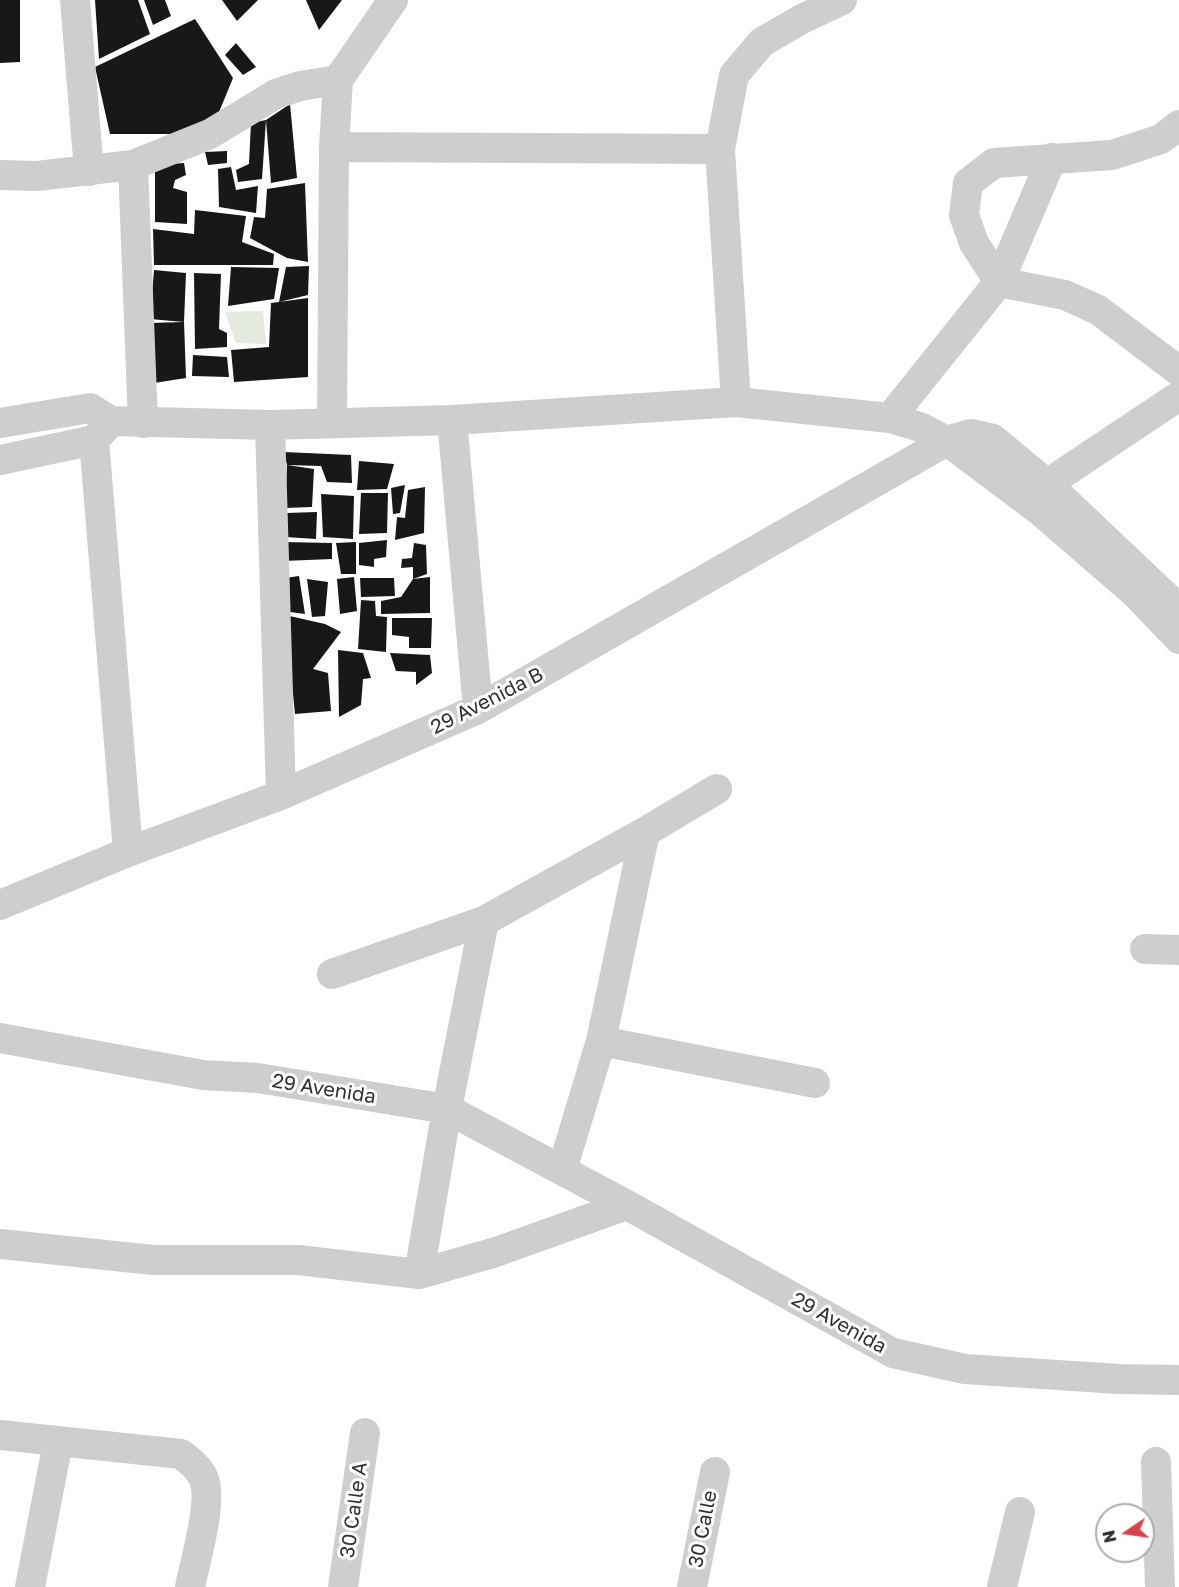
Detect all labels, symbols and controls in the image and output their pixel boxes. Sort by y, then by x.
street label: 29 Avenida B [427,662,547,740]
street label: 29 Avenida [270,1069,378,1109]
street label: 29 Avenida [787,1287,891,1359]
street label: 30 Calle A [335,1461,373,1559]
street label: 30 Calle [684,1488,722,1570]
north arrow [1095,1503,1155,1563]
text: N [1098,1528,1121,1545]

